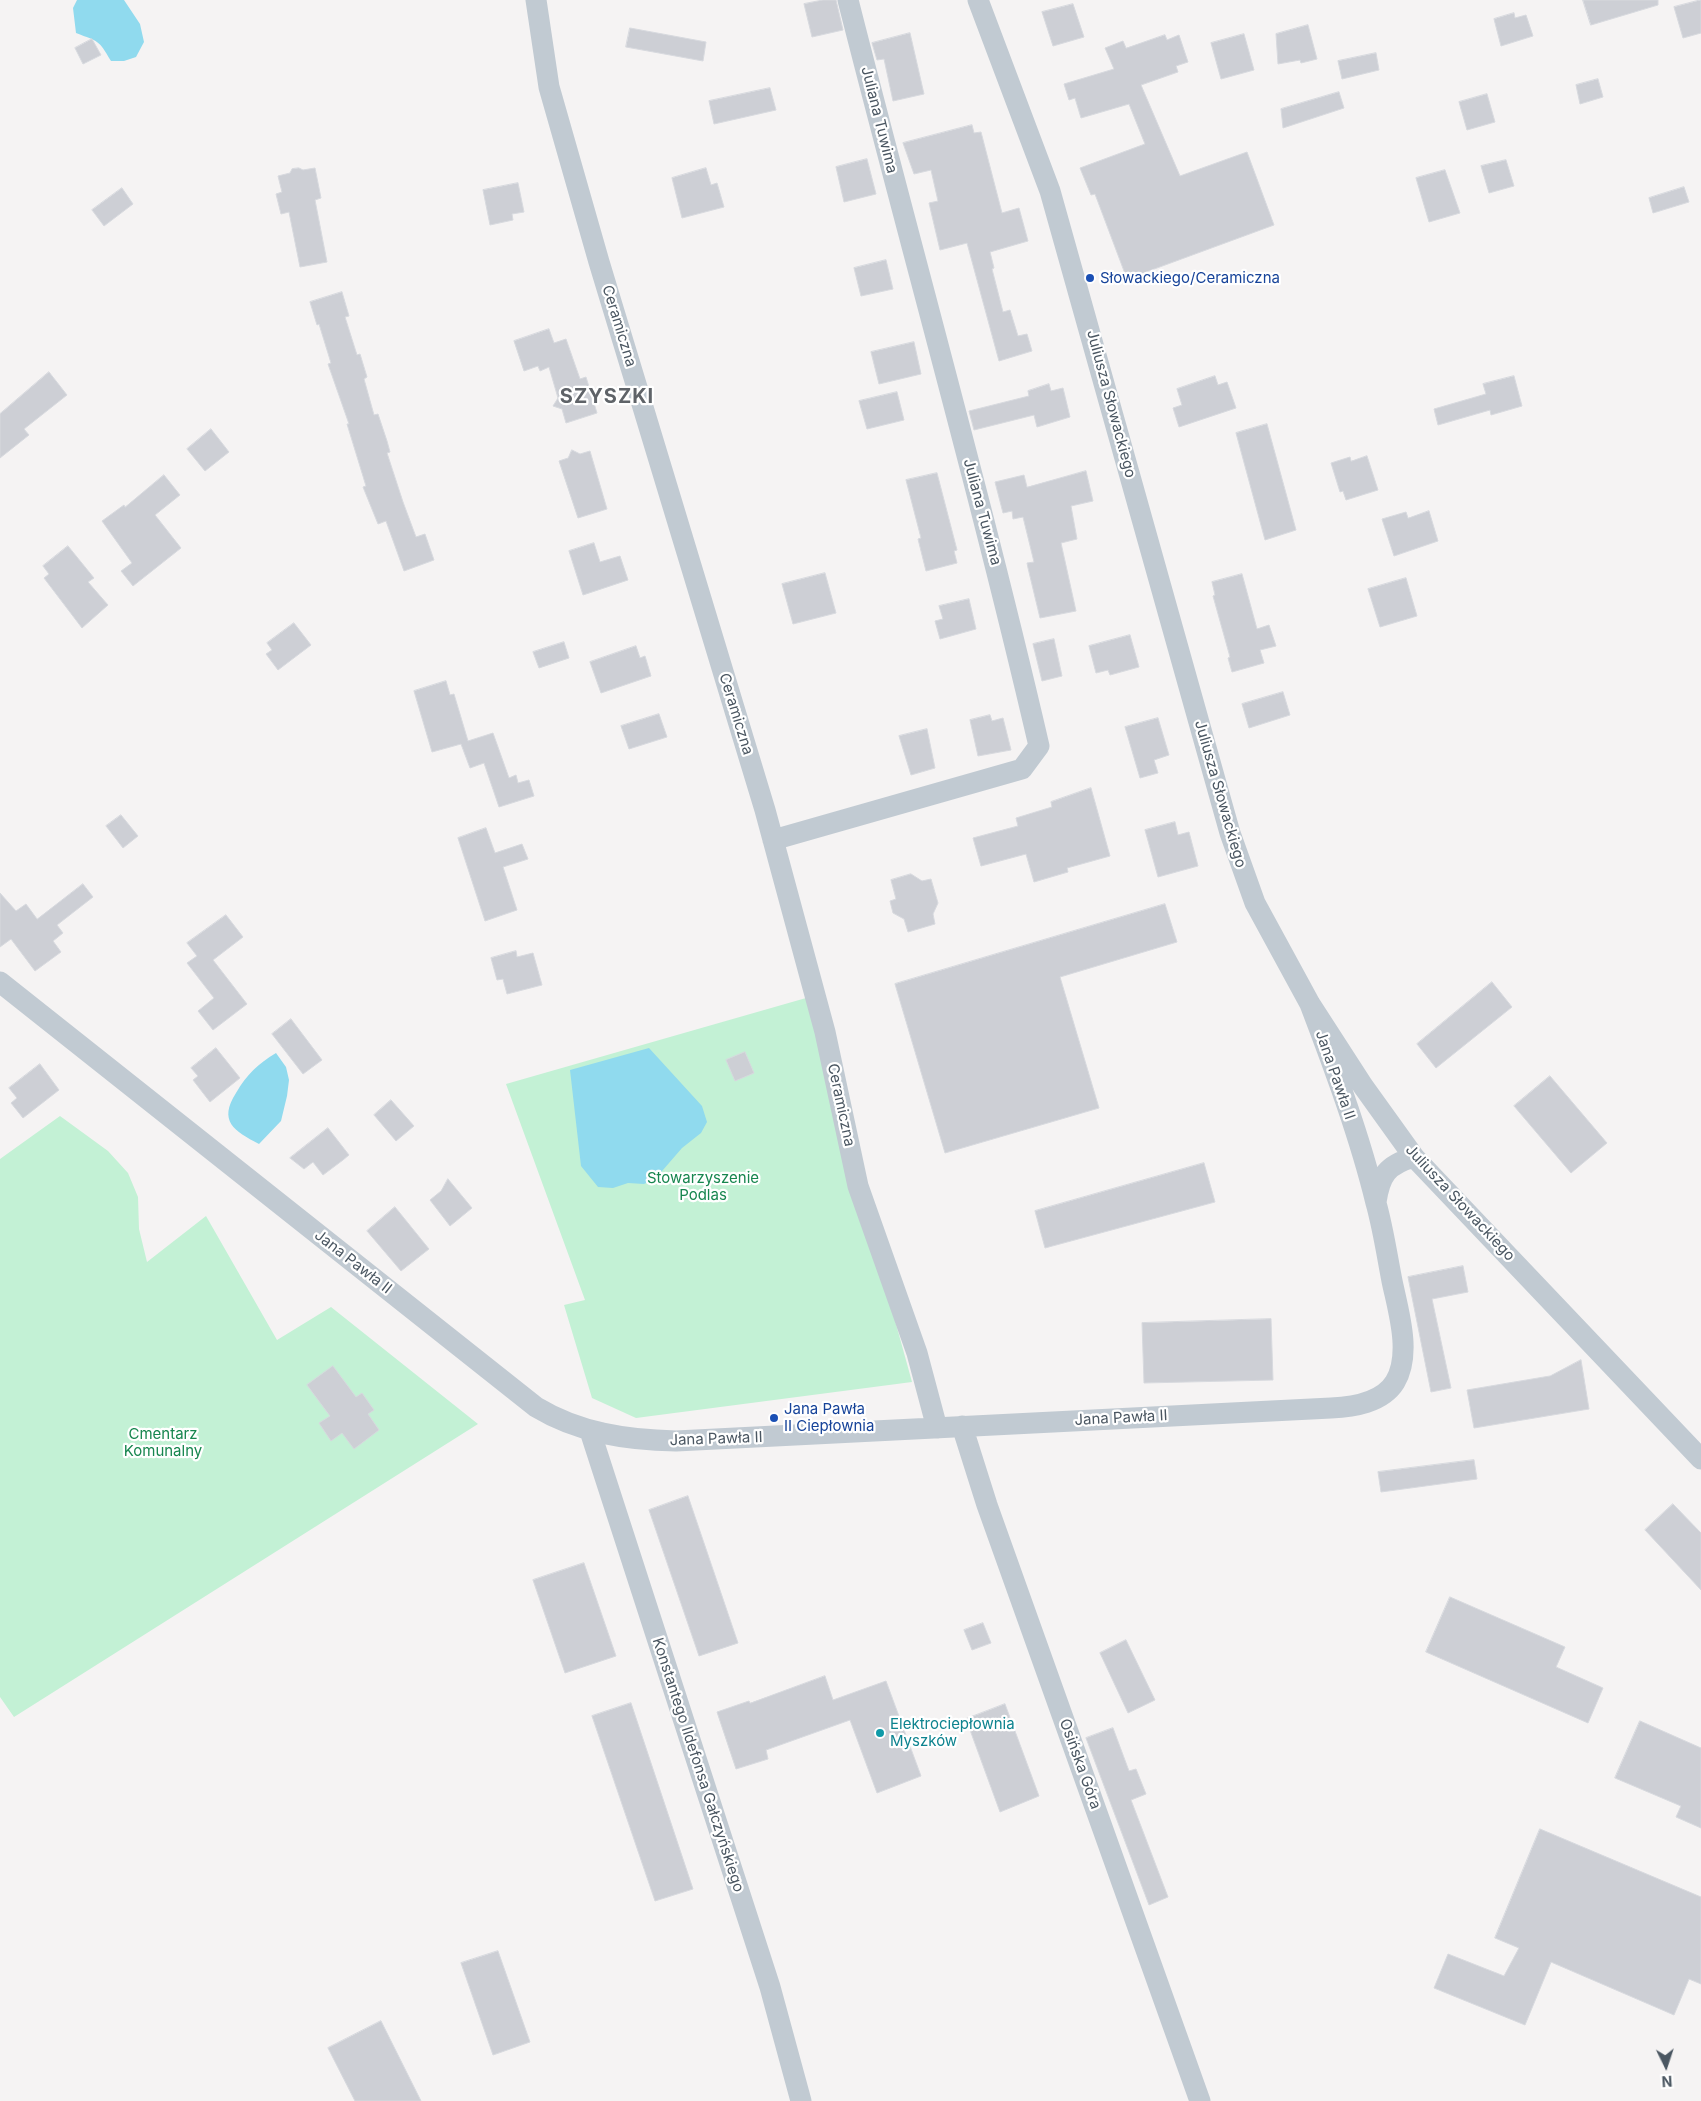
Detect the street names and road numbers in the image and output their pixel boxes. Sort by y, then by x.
street label: Juliana Tuwima [857,65,901,175]
street label: Ceramiczna [598,283,640,369]
street label: Juliusza Słowackiego [1083,328,1139,480]
street label: Juliana Tuwima [959,457,1005,567]
street label: Ceramiczna [715,671,757,757]
street label: Juliusza Słowackiego [1190,718,1250,870]
street label: Jana Pawła II [1311,1028,1359,1122]
street label: Ceramiczna [823,1062,859,1148]
street label: Juliusza Słowackiego [1401,1141,1519,1265]
street label: Jana Pawła II [311,1226,395,1298]
street label: Jana Pawła II [1074,1407,1168,1429]
street label: Jana Pawła II [669,1428,763,1450]
street label: Konstantego Ildefonsa Gałczyńskiego [648,1636,748,1894]
street label: Osińska Góra [1055,1716,1105,1812]

